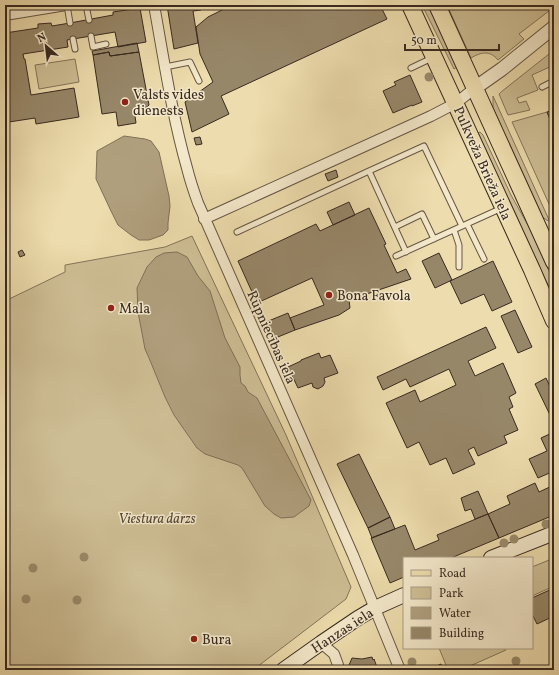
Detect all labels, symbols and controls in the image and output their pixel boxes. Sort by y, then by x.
north arrow [26,26,66,66]
scale bar [405,26,499,52]
text: N [35,30,49,47]
text: 50 m [411,33,437,49]
place label: Valsts vides dienests [133,86,204,121]
marker: Valsts vides dienests [120,97,130,107]
street label: Pulkveža Brieža iela [448,104,515,224]
place label: Bona Favola [337,287,411,306]
street label: Rūpniecības iela [241,288,300,387]
marker: Bona Favola [324,290,334,300]
place label: Mala [119,300,150,319]
marker: Mala [106,303,116,313]
park label: Viestura dārzs [118,510,196,529]
legend [403,557,533,649]
text: Road [439,566,466,582]
text: Park [439,586,464,602]
street label: Hanzas iela [308,604,378,658]
text: Water [439,606,471,622]
text: Building [439,626,484,642]
place label: Bura [202,631,231,650]
marker: Bura [189,634,199,644]

